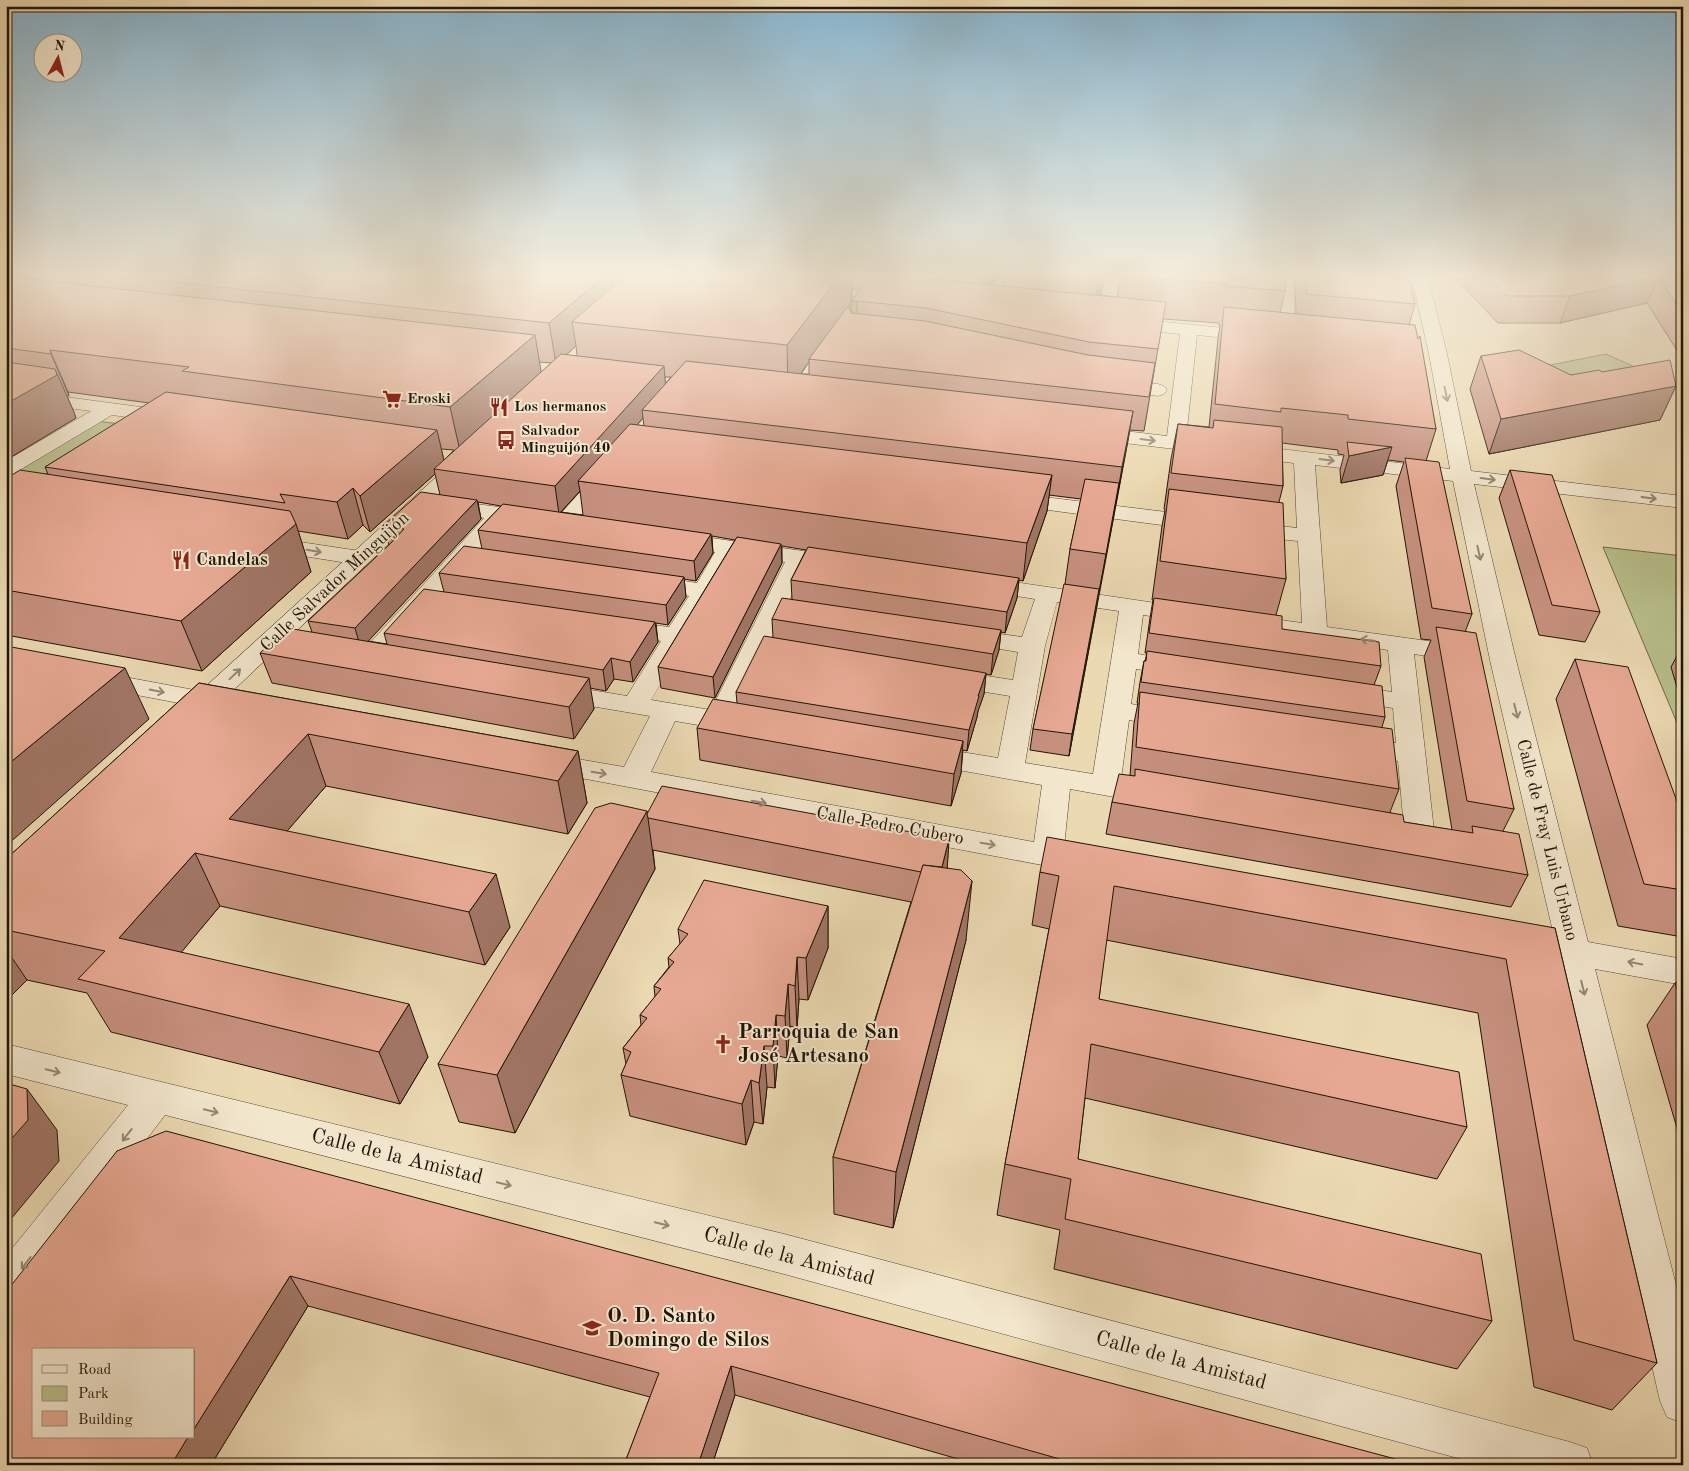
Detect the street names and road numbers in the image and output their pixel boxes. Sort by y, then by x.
street label: Calle Salvador Minguijón [257,508,413,655]
street label: Calle de Fray Luis Urbano [1513,737,1581,943]
street label: Calle Pedro Cubero [815,804,965,848]
street label: Calle de la Amistad [309,1126,485,1188]
street label: Calle de la Amistad [701,1224,877,1290]
street label: Calle de la Amistad [1093,1328,1269,1394]

